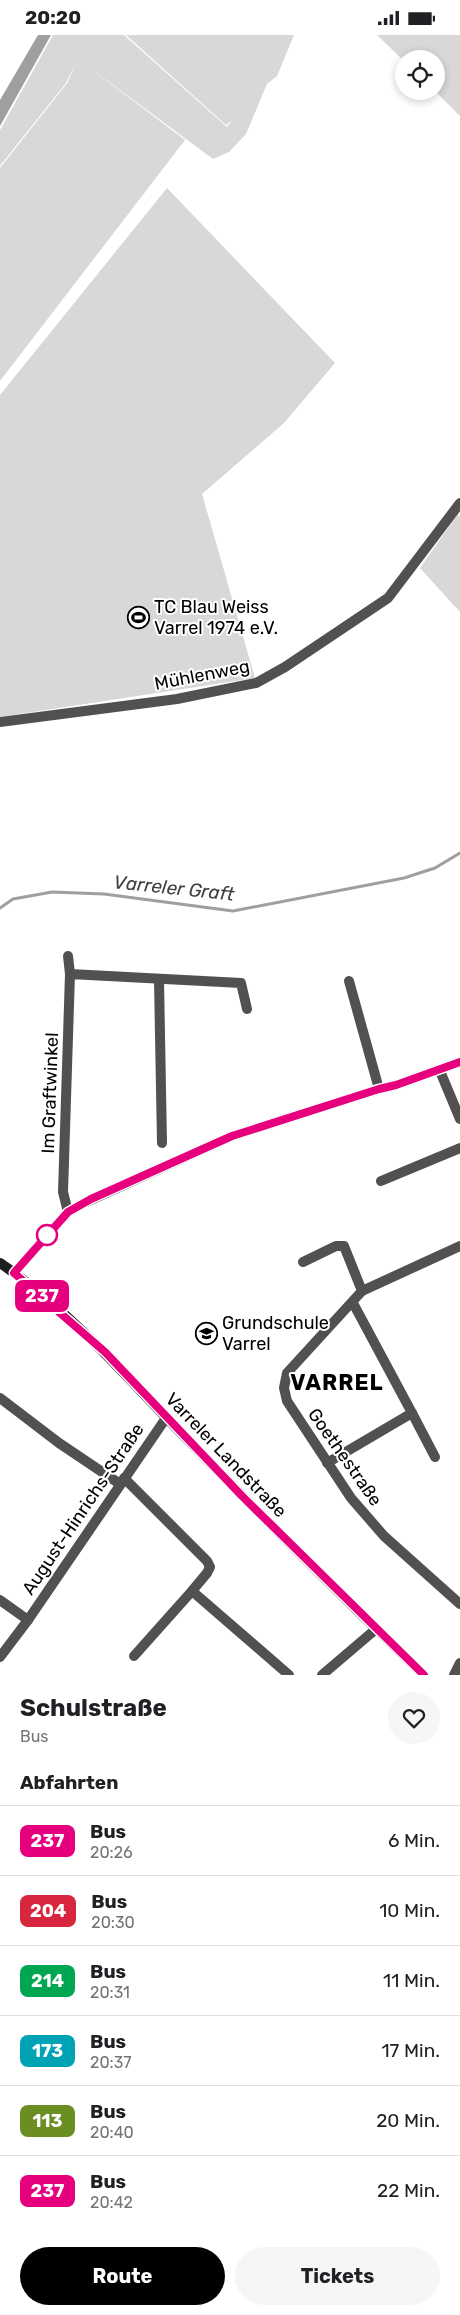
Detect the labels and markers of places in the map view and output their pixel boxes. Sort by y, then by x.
place label: TC Blau Weiss Varrel 1974 e.V. [154,596,278,639]
sports icon: TC Blau Weiss Varrel 1974 e.V. [126,605,150,629]
unlabelled marker [36,1224,58,1246]
place label: Grundschule Varrel [222,1312,329,1355]
school or university icon: Grundschule Varrel [194,1321,218,1345]

